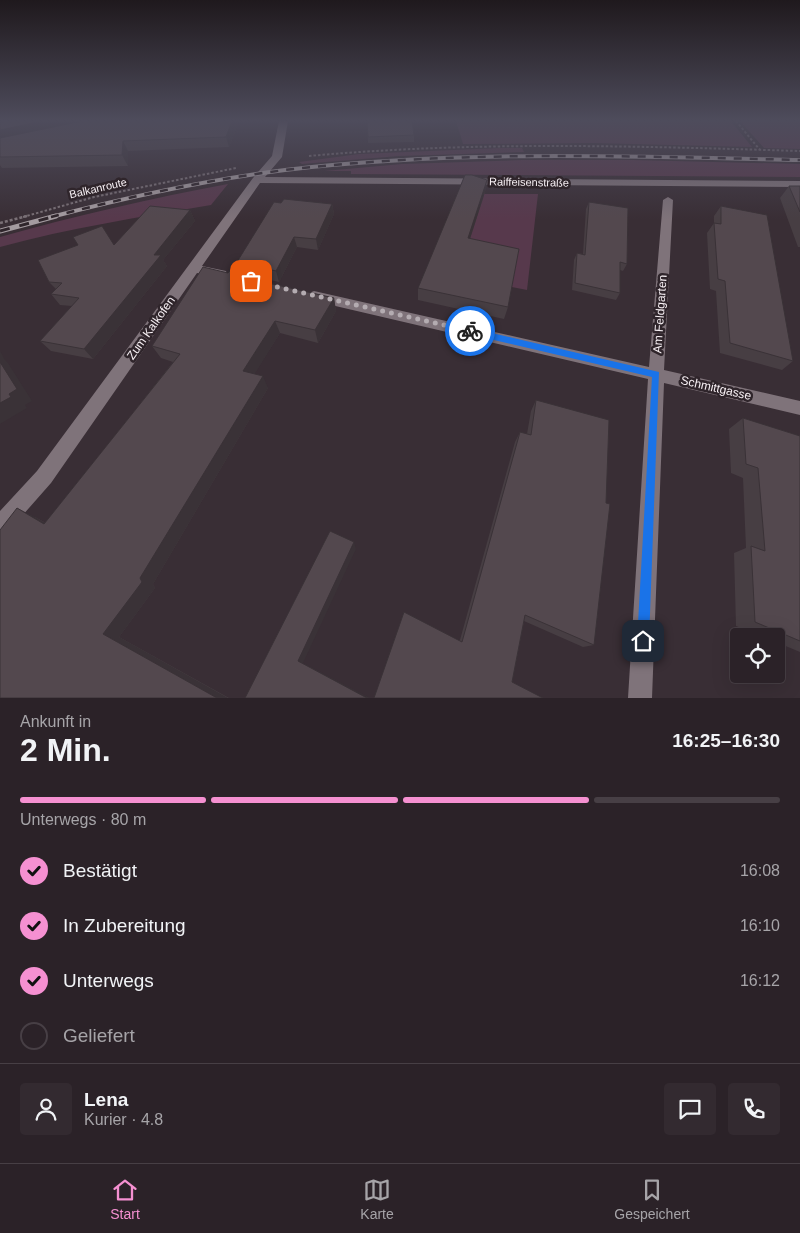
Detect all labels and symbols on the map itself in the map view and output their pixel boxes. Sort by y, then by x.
street label: Raiffeisenstraße [489,175,569,189]
street label: Balkanroute [68,176,128,200]
pin [230,260,272,302]
street label: Am Feldgarten [650,274,670,354]
street label: Zum Kalkofen [124,294,178,362]
courier [445,306,495,356]
street label: Schmittgasse [679,373,753,403]
pin [622,620,664,662]

